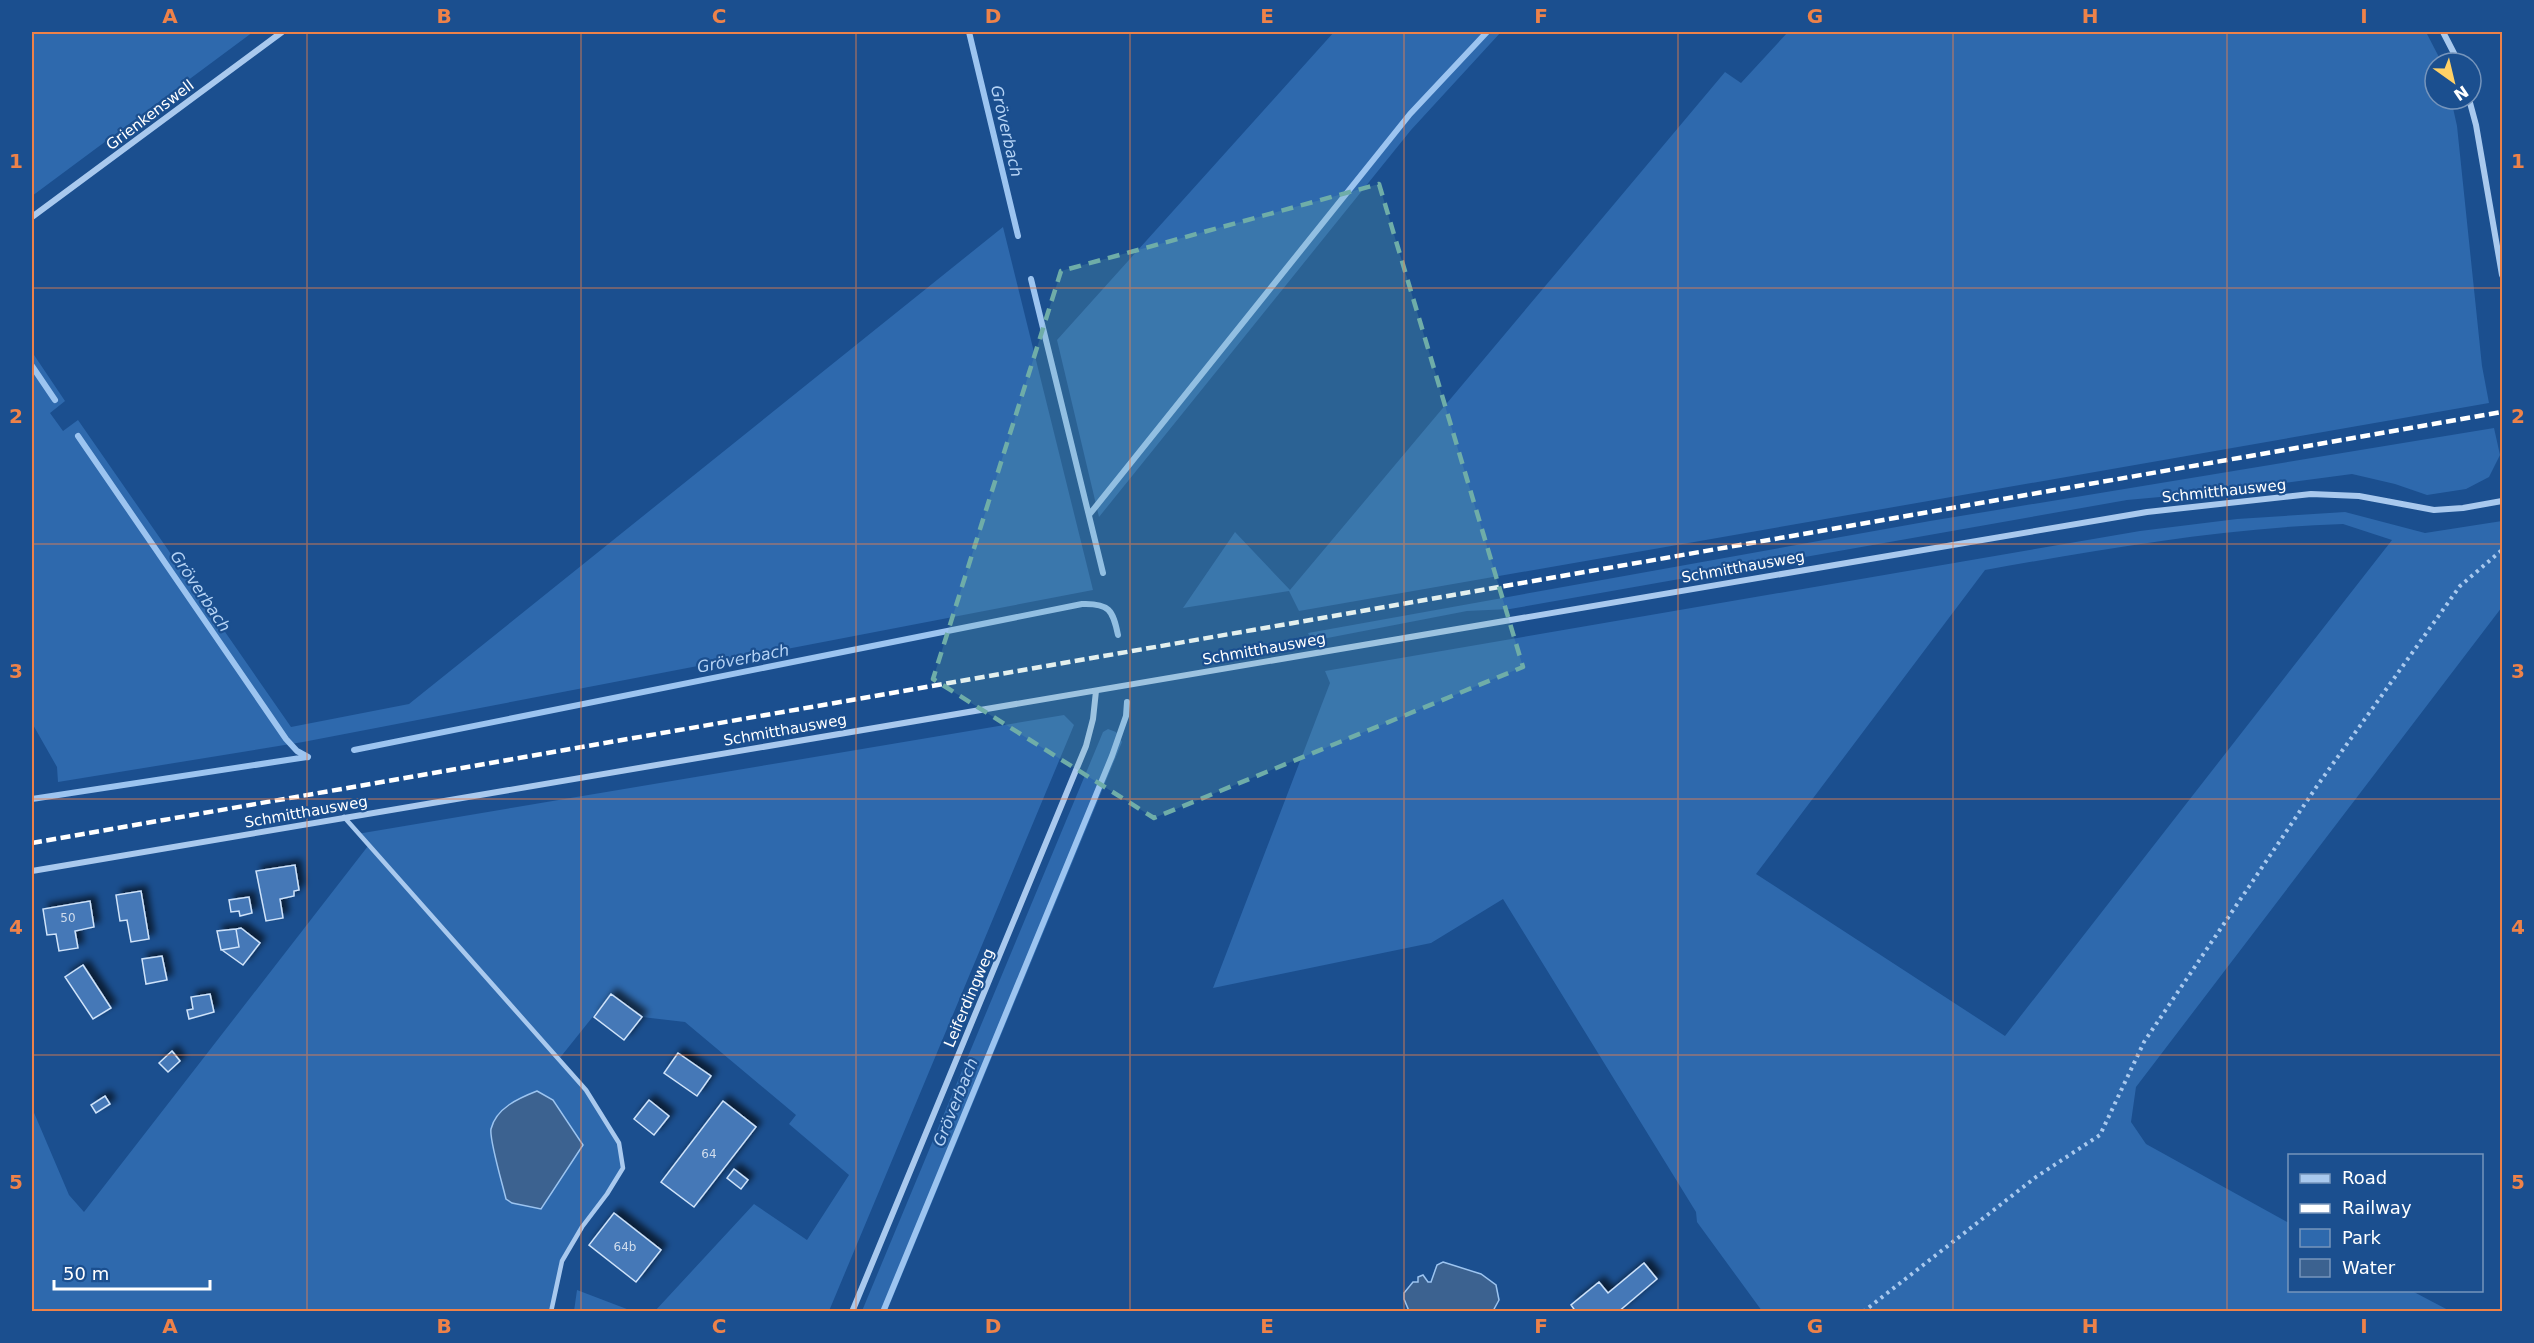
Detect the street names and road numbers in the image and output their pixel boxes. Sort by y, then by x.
street label: Grienkenswell [103,76,197,154]
street label: Schmitthausweg [2161,476,2287,506]
street label: Schmitthausweg [1680,547,1806,587]
street label: Schmitthausweg [1201,629,1327,669]
street label: Schmitthausweg [722,710,848,750]
street label: Schmitthausweg [243,792,369,832]
street label: Leiferdingweg [940,946,998,1050]

